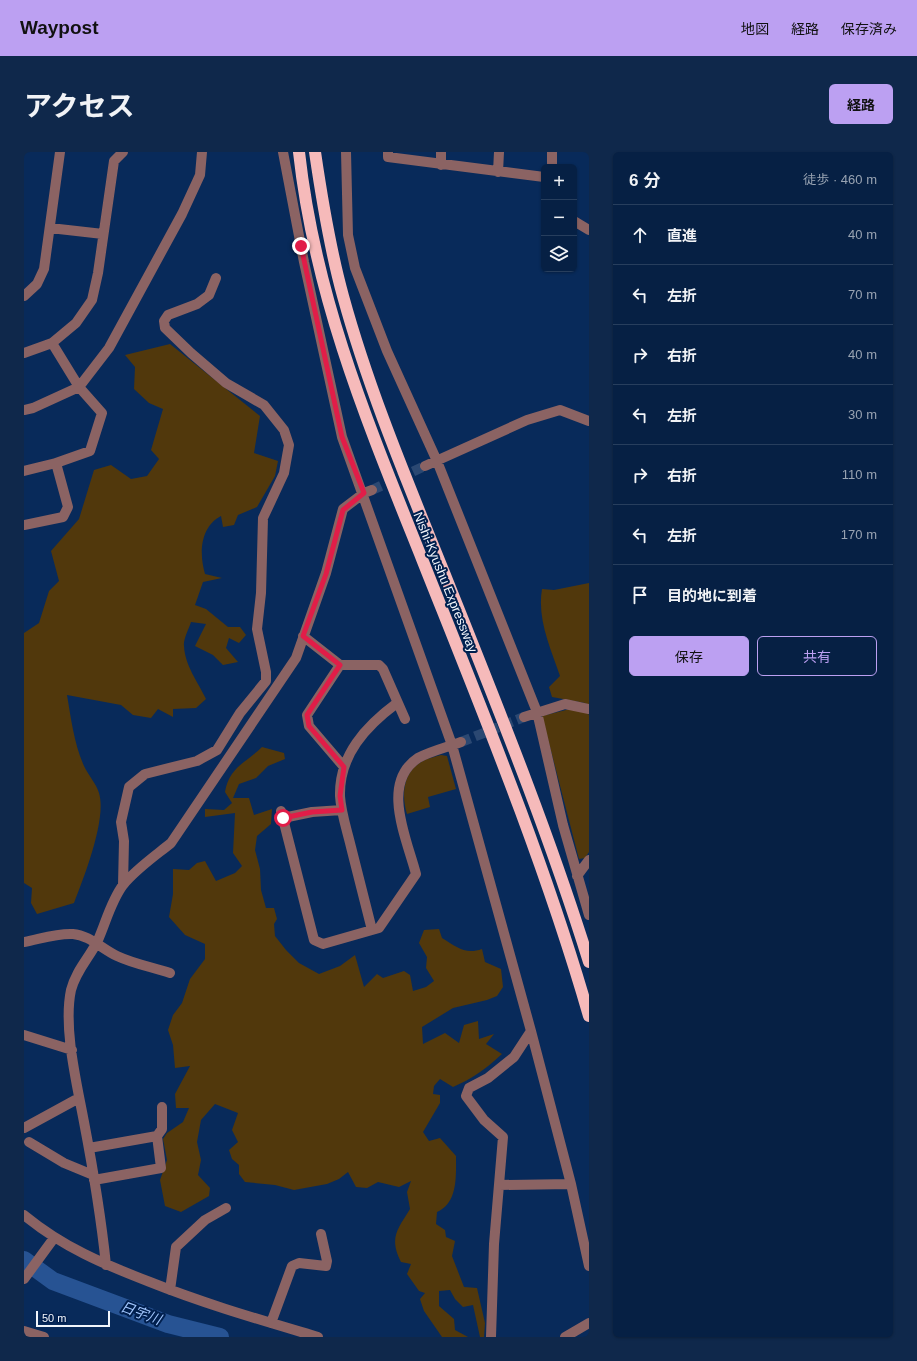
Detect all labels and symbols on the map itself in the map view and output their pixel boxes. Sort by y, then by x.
route end [292,237,310,255]
street label: Nishi-Kyushu Expressway [410,510,481,655]
route start [274,809,292,827]
water label: 日宇川 [119,1298,165,1328]
scale bar [36,1309,110,1328]

